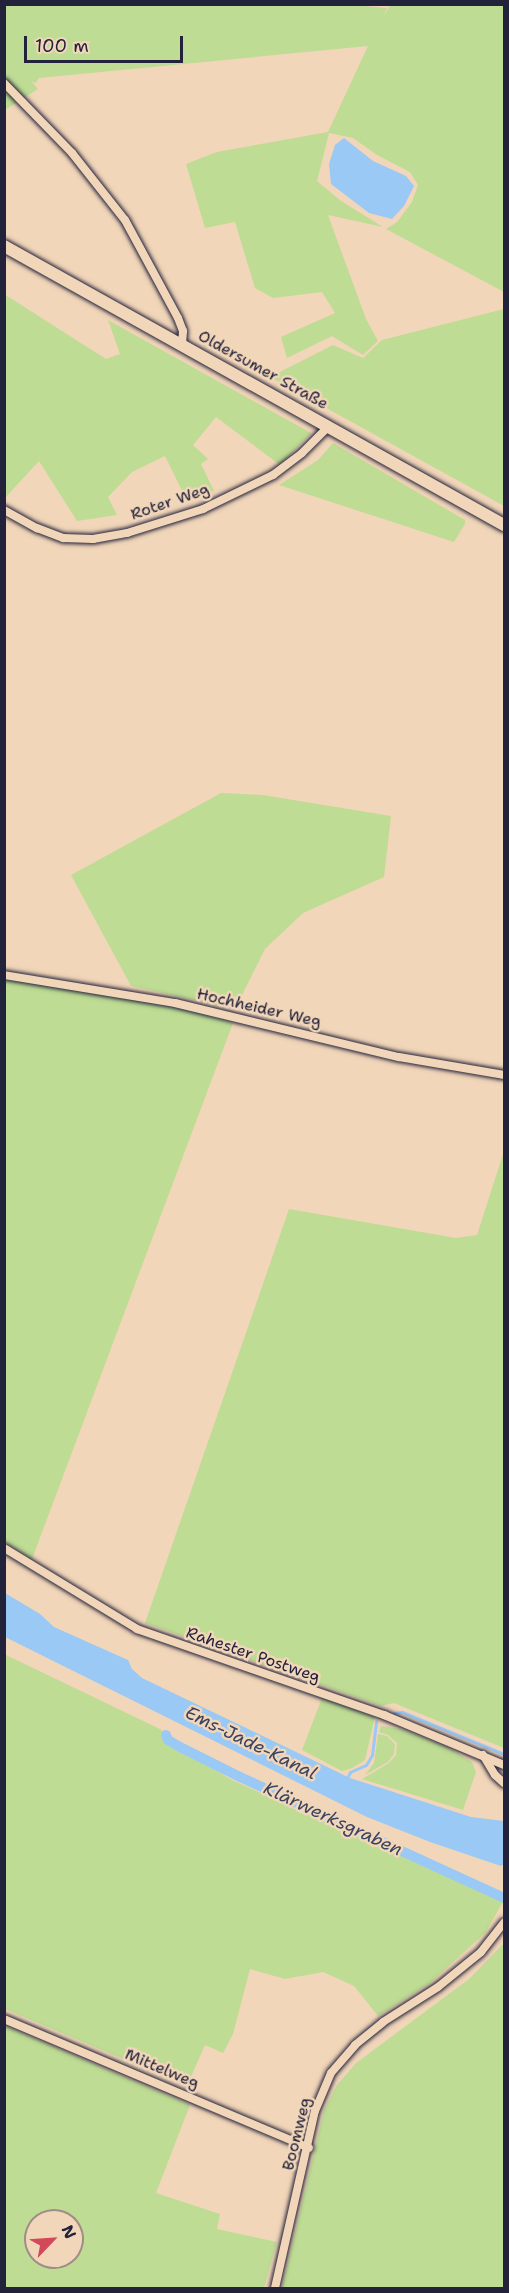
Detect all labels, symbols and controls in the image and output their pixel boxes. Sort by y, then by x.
scale bar [27,24,186,62]
text: 100 m [35,34,89,58]
street label: Oldersumer Straße [195,326,331,414]
street label: Roter Weg [128,480,212,524]
street label: Hochheider Weg [195,984,323,1032]
street label: Rahester Postweg [184,1623,322,1687]
water label: Ems-Jade-Kanal [182,1702,320,1784]
water label: Klärwerksgraben [260,1777,406,1861]
street label: Mittelweg [122,2045,202,2093]
street label: Boomweg [279,2095,315,2173]
north arrow [24,2209,84,2269]
text: N [57,2222,81,2242]

